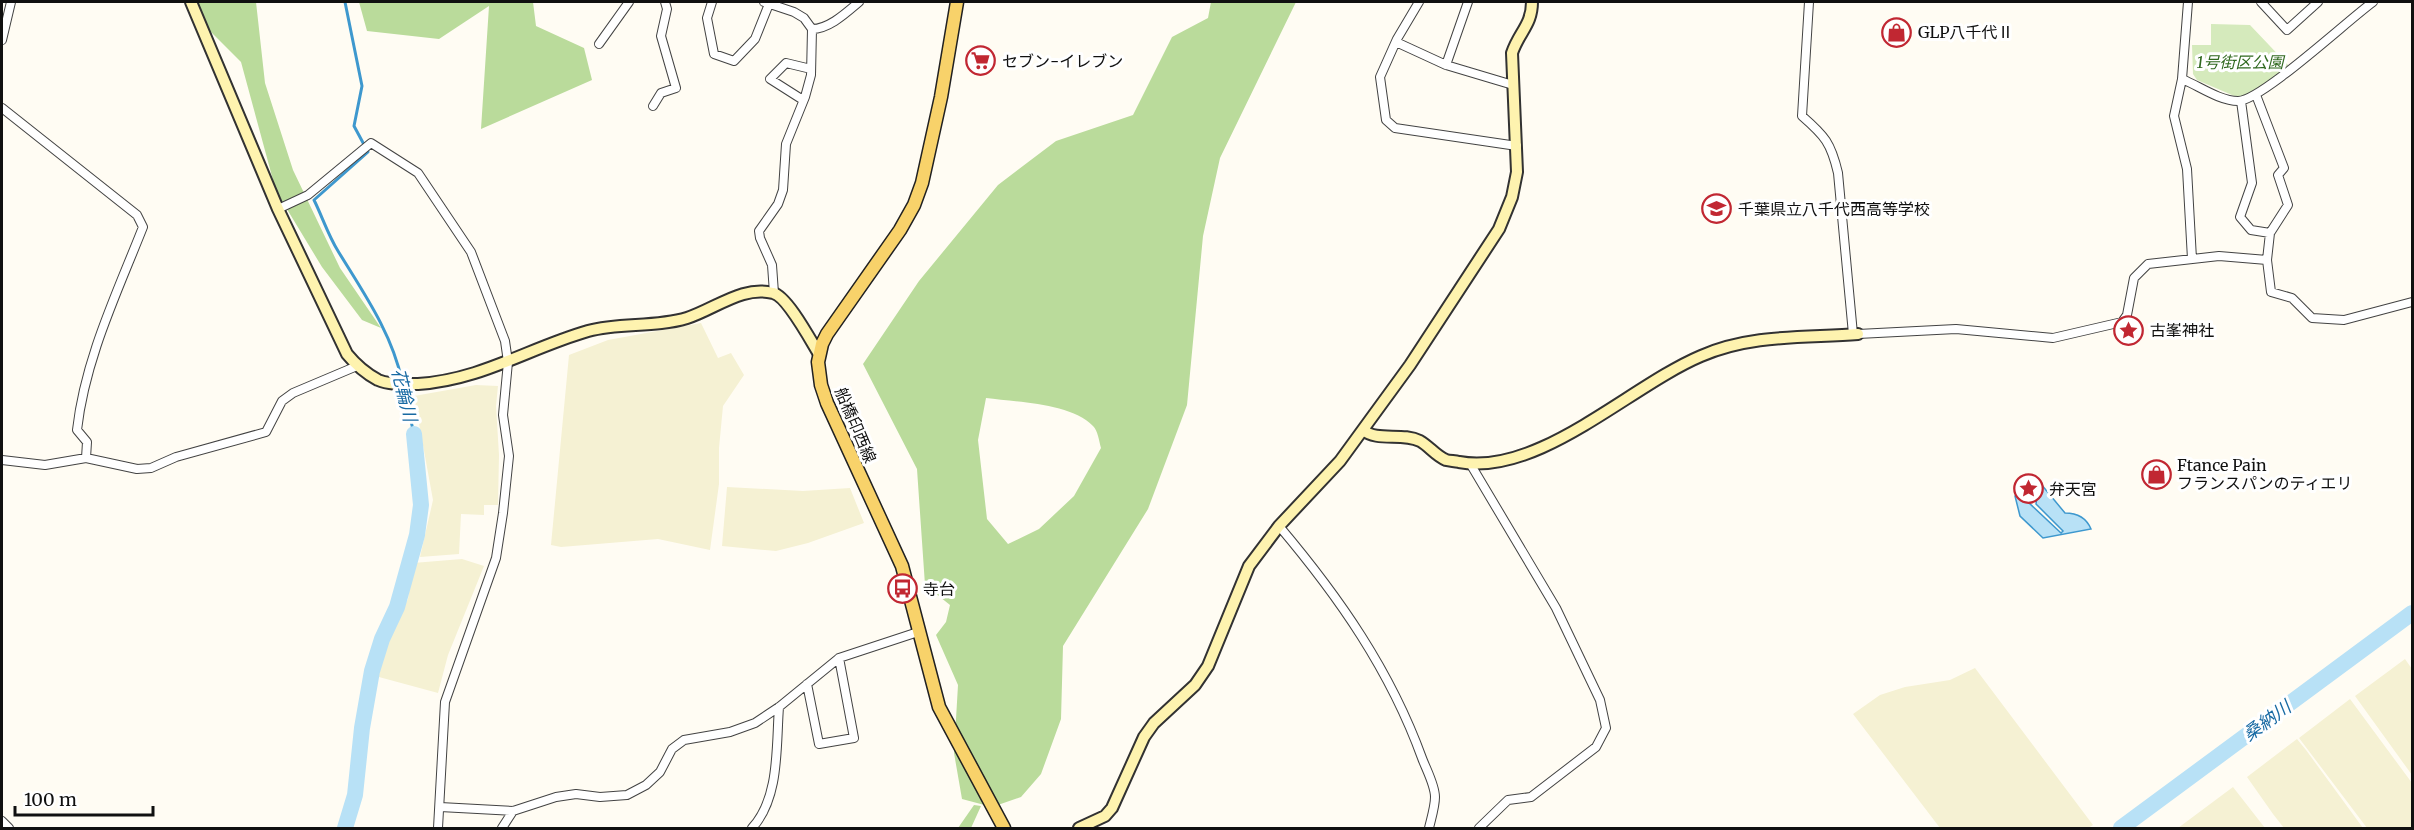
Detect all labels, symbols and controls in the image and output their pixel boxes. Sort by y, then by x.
shop icon: GLP八千代Ⅱ [1881,16,1913,48]
place label: GLP八千代Ⅱ [1918,22,2014,42]
supermarket icon: セブン-イレブン [965,45,997,77]
place label: セブン-イレブン [1002,51,1123,71]
park label: 1号街区公園 [2197,52,2285,72]
school or university icon: 千葉県立八千代西高等学校 [1701,193,1733,225]
place label: 千葉県立八千代西高等学校 [1738,199,1930,219]
place icon: 古峯神社 [2113,314,2145,346]
place label: 古峯神社 [2150,320,2214,340]
water label: 花輪川 [387,366,423,426]
street label: 船橋印西線 [831,384,881,466]
place label: Ftance Pain フランスパンのティエリ [2177,455,2353,493]
shop icon: Ftance Pain フランスパンのティエリ [2140,458,2172,490]
place icon: 弁天宮 [2012,473,2044,505]
place label: 弁天宮 [2049,479,2097,499]
bus stop icon: 寺台 [886,573,918,605]
place label: 寺台 [923,579,955,599]
water label: 桑納川 [2238,694,2297,746]
scale bar [15,779,153,817]
text: 100 m [24,788,77,811]

